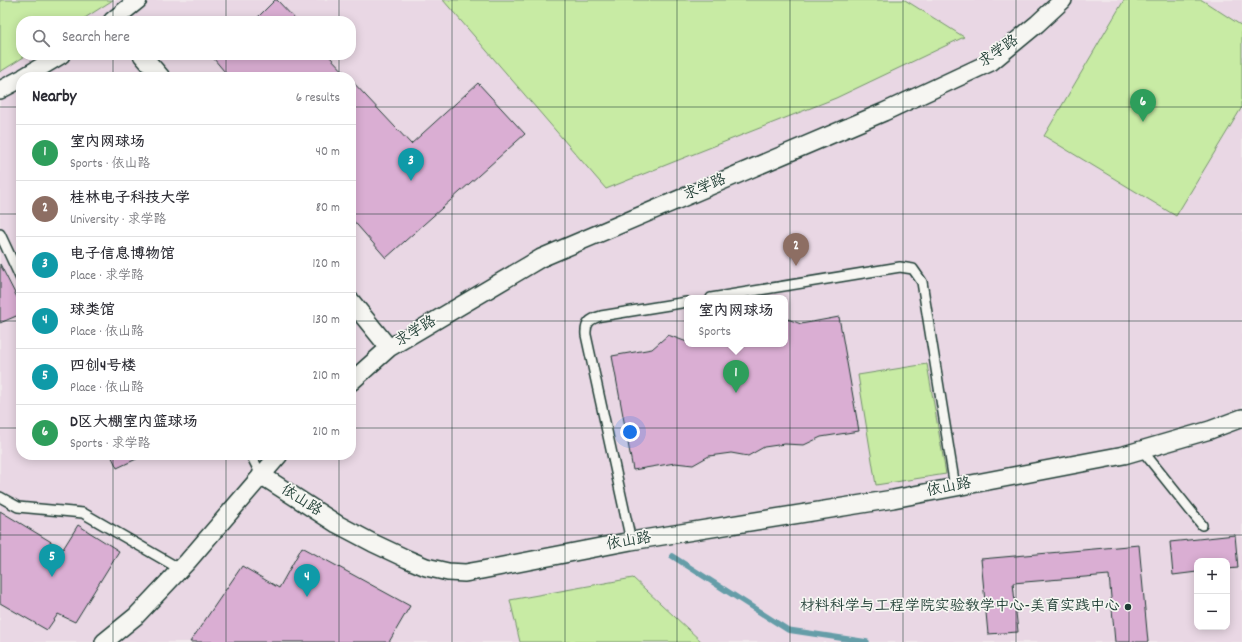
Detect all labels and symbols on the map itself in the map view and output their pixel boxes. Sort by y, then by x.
street label: 求学路 [974,30,1024,74]
pin: 6 [1130,89,1156,122]
pin: 3 [398,148,424,181]
street label: 求学路 [680,169,730,207]
pin: 2 [783,233,809,266]
street label: 求学路 [391,311,441,353]
pin: 1 [723,360,749,393]
your location [620,422,640,442]
street label: 依山路 [925,473,973,503]
street label: 依山路 [276,480,326,522]
street label: 依山路 [605,527,653,557]
pin: 5 [39,544,65,577]
pin: 4 [294,564,320,597]
place label: 材料科学与工程学院实验教学中心-美育实践中心 [800,596,1120,618]
marker: 材料科学与工程学院实验教学中心-美育实践中心 [1123,602,1133,612]

